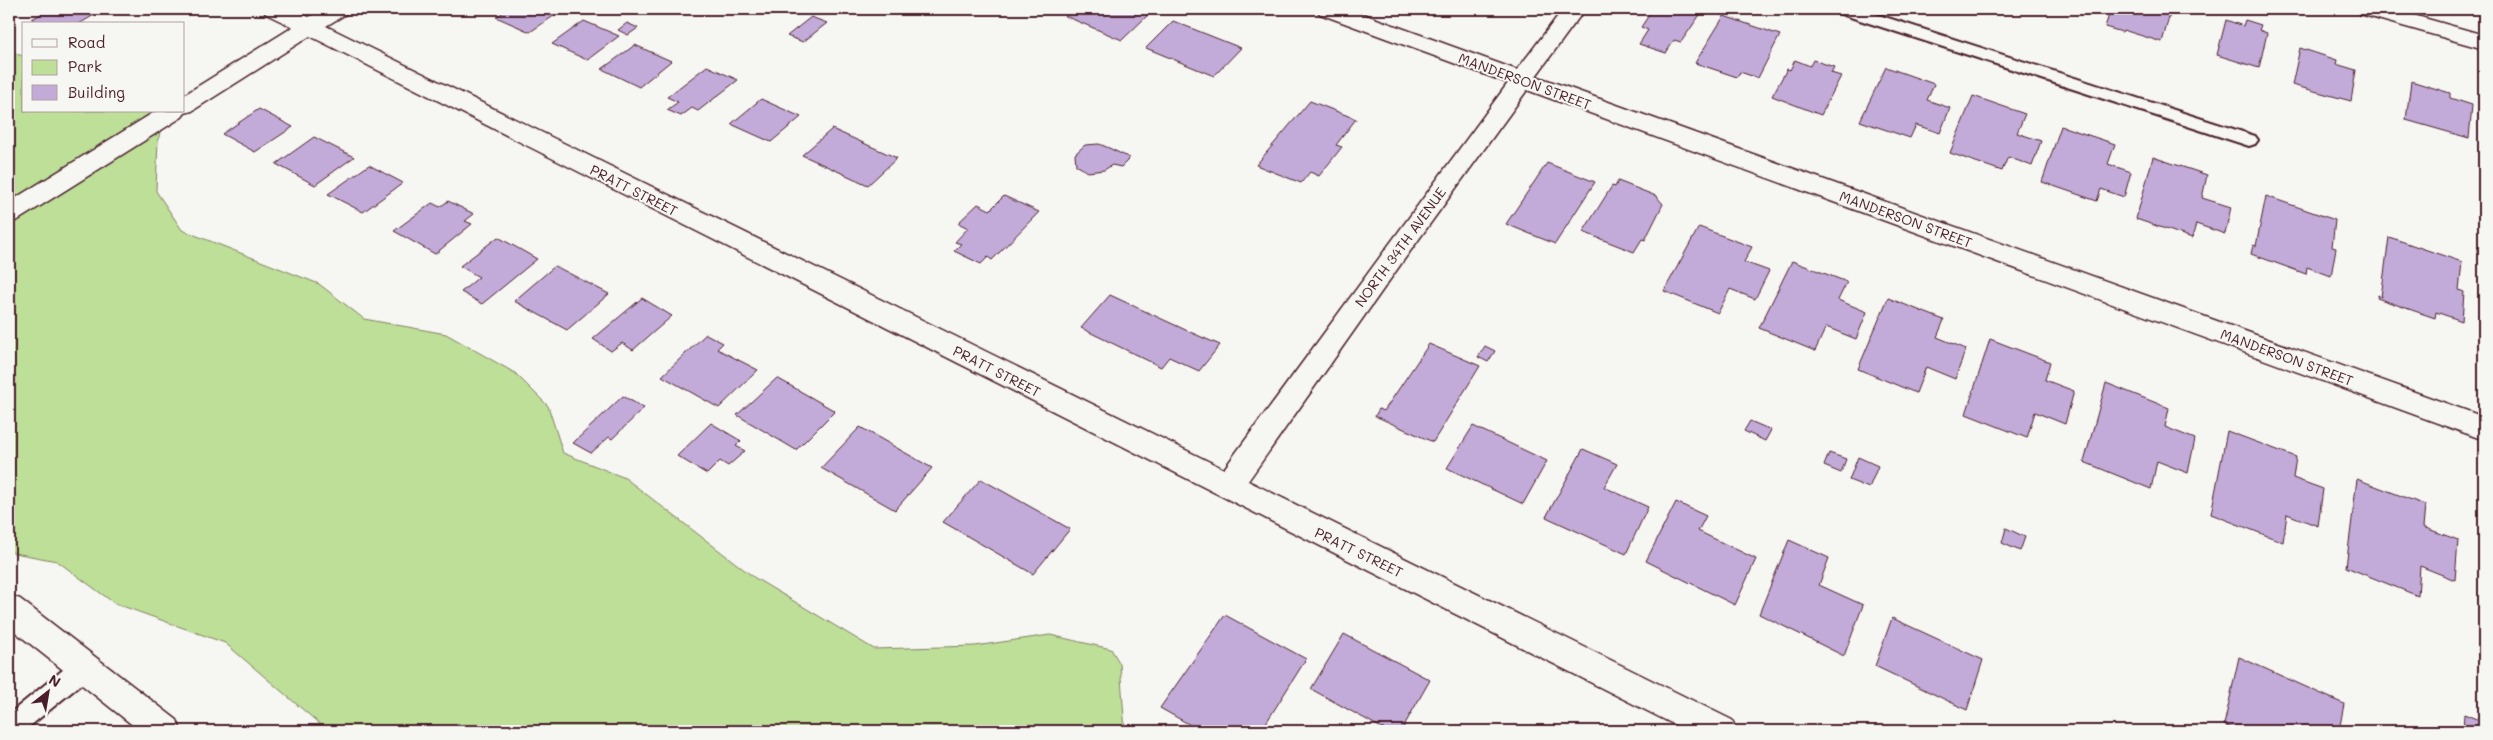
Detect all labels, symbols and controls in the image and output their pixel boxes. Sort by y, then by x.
legend [22,22,185,112]
text: Road [68,32,105,52]
street label: MANDERSON STREET [1456,48,1594,114]
text: Park [68,56,102,76]
text: Building [68,82,125,102]
street label: PRATT STREET [587,160,681,220]
street label: NORTH 34TH AVENUE [1350,183,1450,311]
street label: MANDERSON STREET [1837,186,1975,252]
street label: MANDERSON STREET [2218,324,2356,390]
street label: PRATT STREET [950,341,1044,401]
street label: PRATT STREET [1312,522,1406,582]
north arrow [22,668,72,718]
text: N [45,670,64,691]

